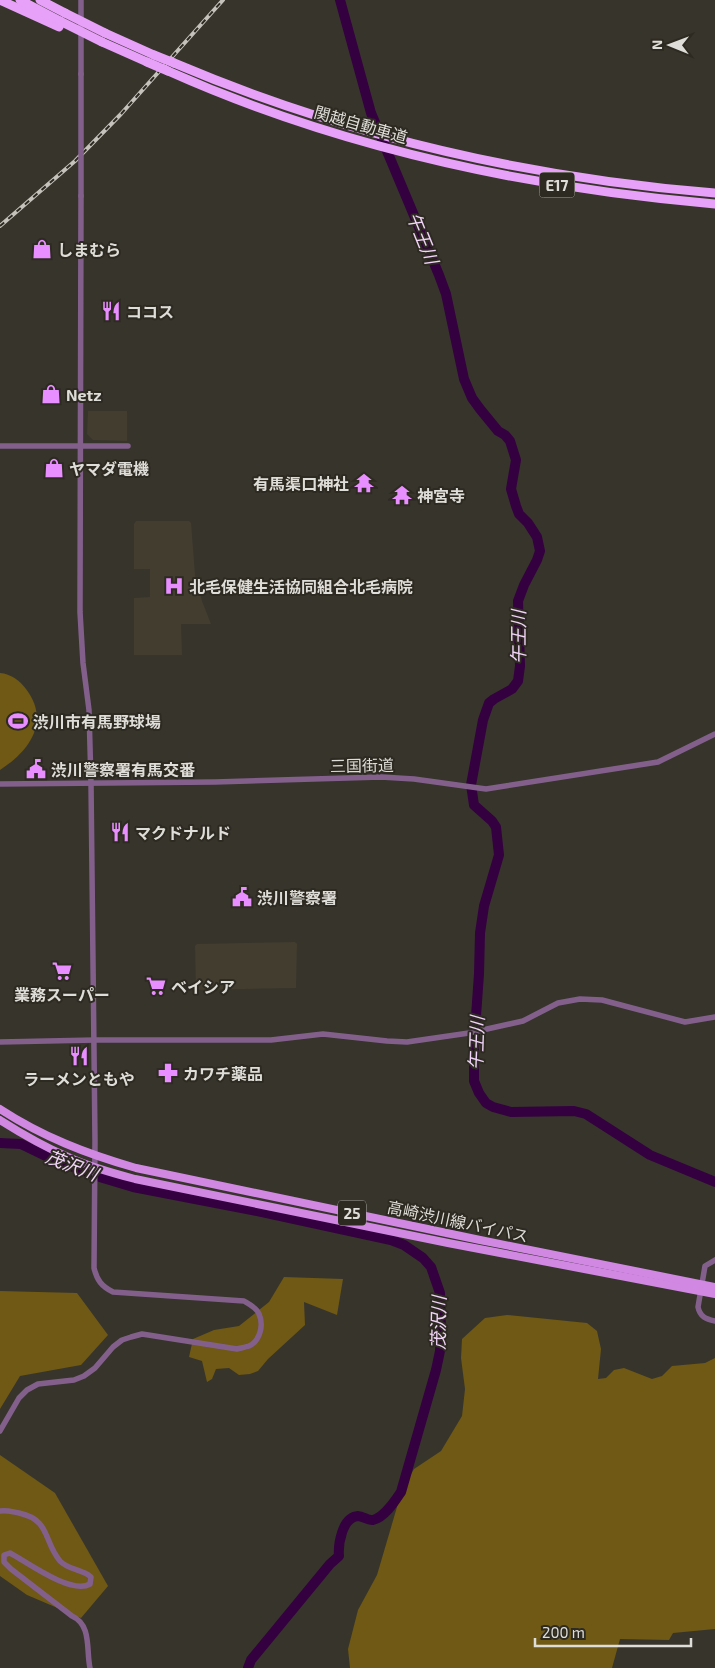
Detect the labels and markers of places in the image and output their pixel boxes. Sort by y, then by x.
shop icon: しまむら [31,238,53,260]
place label: しまむら [57,240,121,259]
restaurant icon: ココス [100,300,122,322]
place label: ココス [126,302,174,321]
shop icon: Netz [40,383,62,405]
place label: Netz [66,385,102,404]
shop icon: ヤマダ電機 [43,457,65,479]
place label: ヤマダ電機 [69,459,149,478]
temple icon: 有馬渠口神社 [353,472,375,494]
place label: 有馬渠口神社 [253,474,349,493]
temple icon: 神宮寺 [391,484,413,506]
place label: 神宮寺 [417,486,465,505]
hospital icon: 北毛保健生活協同組合北毛病院 [163,575,185,597]
place label: 北毛保健生活協同組合北毛病院 [189,577,413,596]
sports icon: 渋川市有馬野球場 [7,710,29,732]
place label: 渋川市有馬野球場 [33,712,161,731]
public building icon: 渋川警察署有馬交番 [25,758,47,780]
place label: 渋川警察署有馬交番 [51,760,195,779]
restaurant icon: マクドナルド [109,821,131,843]
place label: マクドナルド [135,823,231,842]
public building icon: 渋川警察署 [231,886,253,908]
place label: 渋川警察署 [257,888,337,907]
supermarket icon: 業務スーパー [51,960,73,982]
supermarket icon: ベイシア [145,975,167,997]
place label: ベイシア [171,977,235,996]
place label: 業務スーパー [14,985,110,1004]
restaurant icon: ラーメンともや [68,1045,90,1067]
pharmacy icon: カワチ薬品 [157,1062,179,1084]
place label: カワチ薬品 [183,1064,263,1083]
place label: ラーメンともや [23,1069,135,1088]

